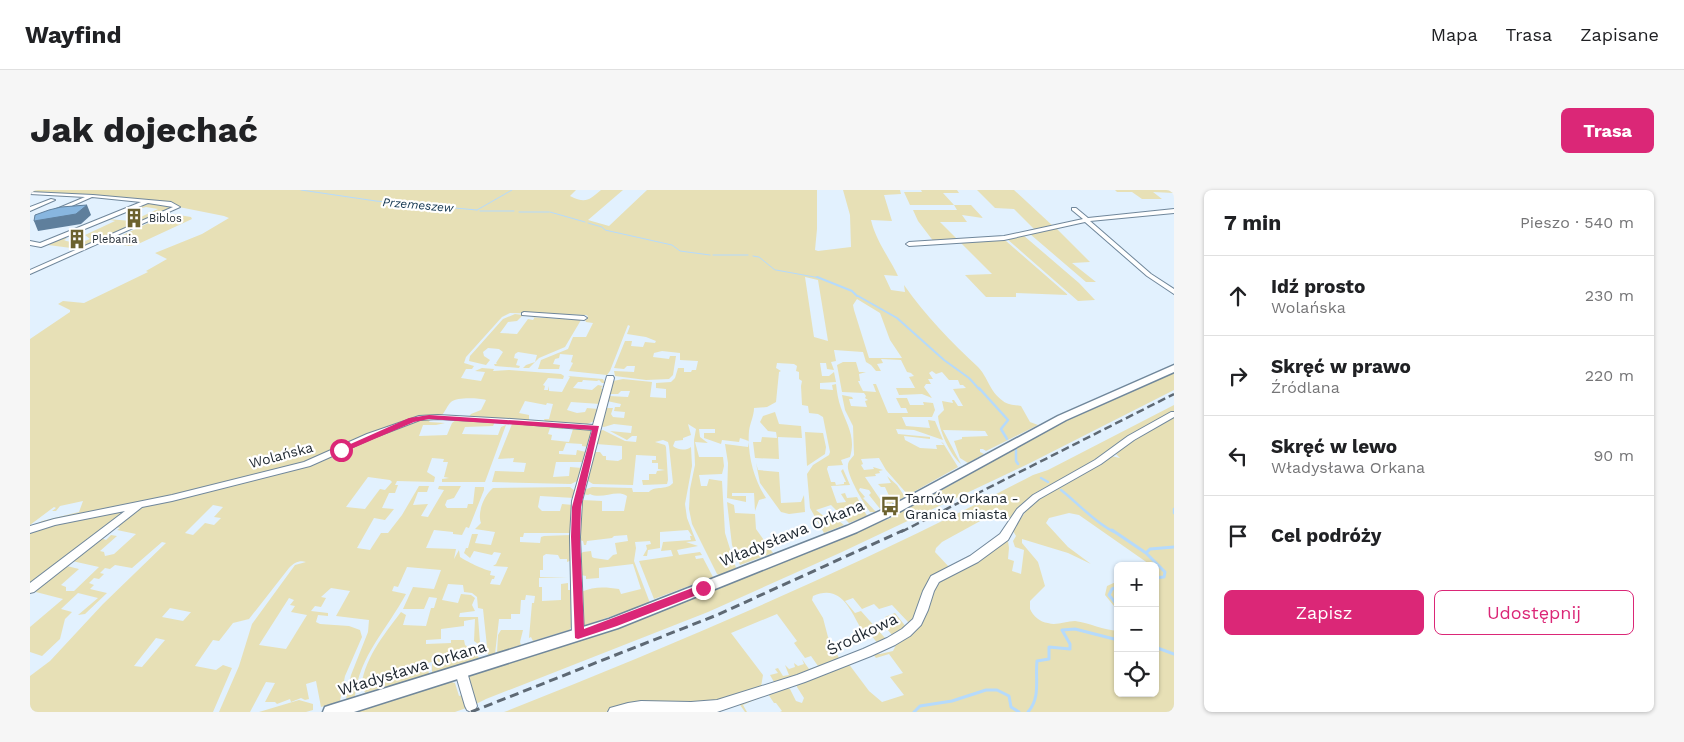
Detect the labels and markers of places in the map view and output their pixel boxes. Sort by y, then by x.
building icon: Biblos [123,207,145,229]
place label: Biblos [149,212,182,225]
building icon: Plebania [66,228,88,250]
place label: Plebania [92,233,138,246]
place label: Tarnów Orkana - Granica miasta [905,490,1019,522]
bus stop icon: Tarnów Orkana - Granica miasta [879,495,901,517]

